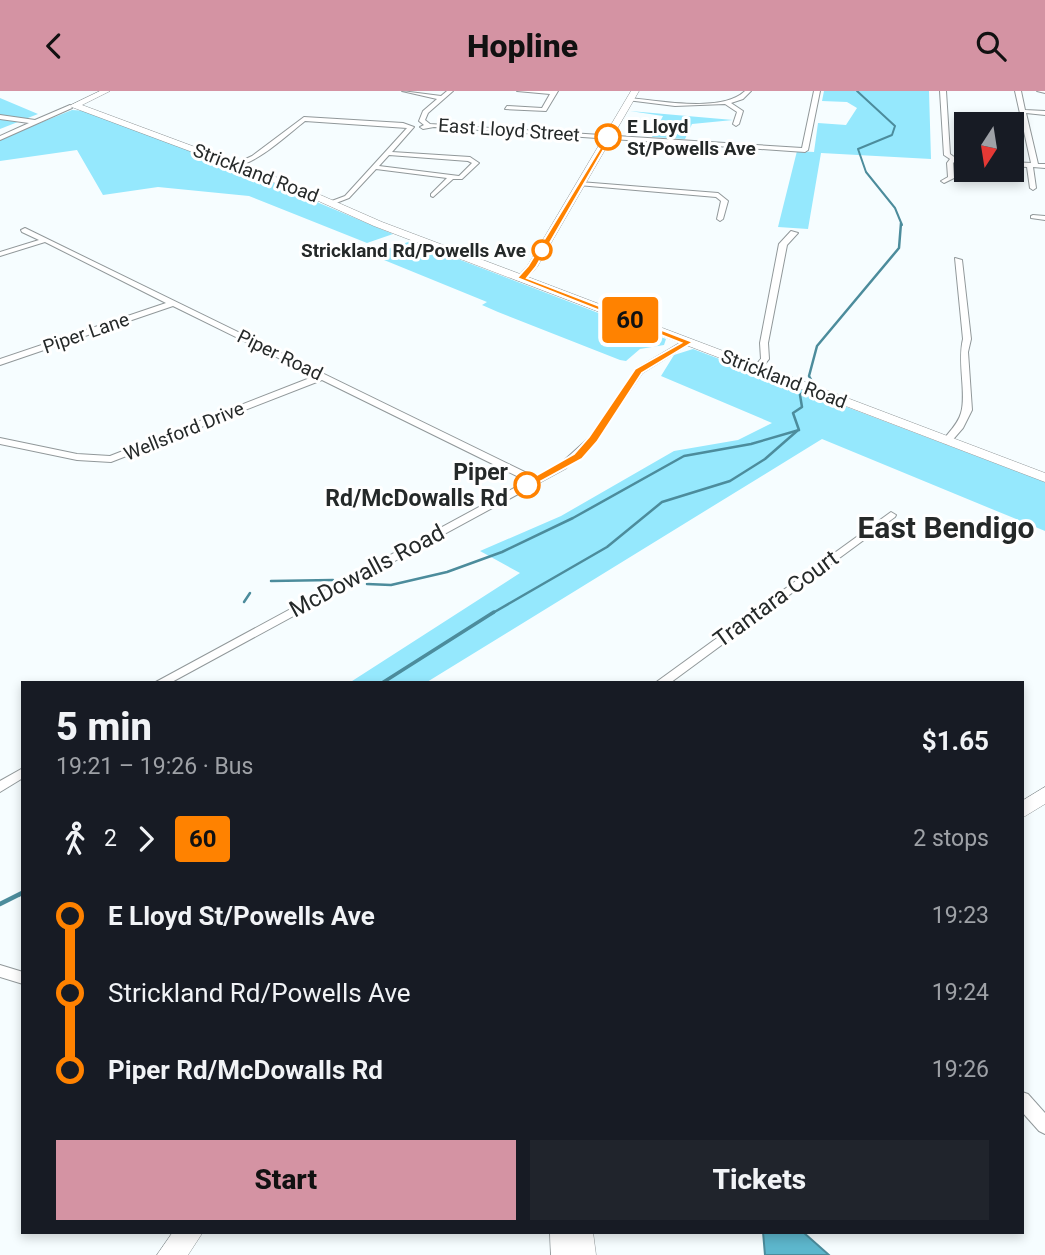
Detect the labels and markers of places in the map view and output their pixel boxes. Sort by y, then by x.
place label: E Lloyd St/Powells Ave [627,115,756,160]
marker: E Lloyd St/Powells Ave [595,124,621,150]
place label: Strickland Rd/Powells Ave [301,239,526,262]
marker: Strickland Rd/Powells Ave [532,240,552,260]
place label: Piper Rd/McDowalls Rd [325,459,509,512]
marker: Piper Rd/McDowalls Rd [514,472,540,498]

